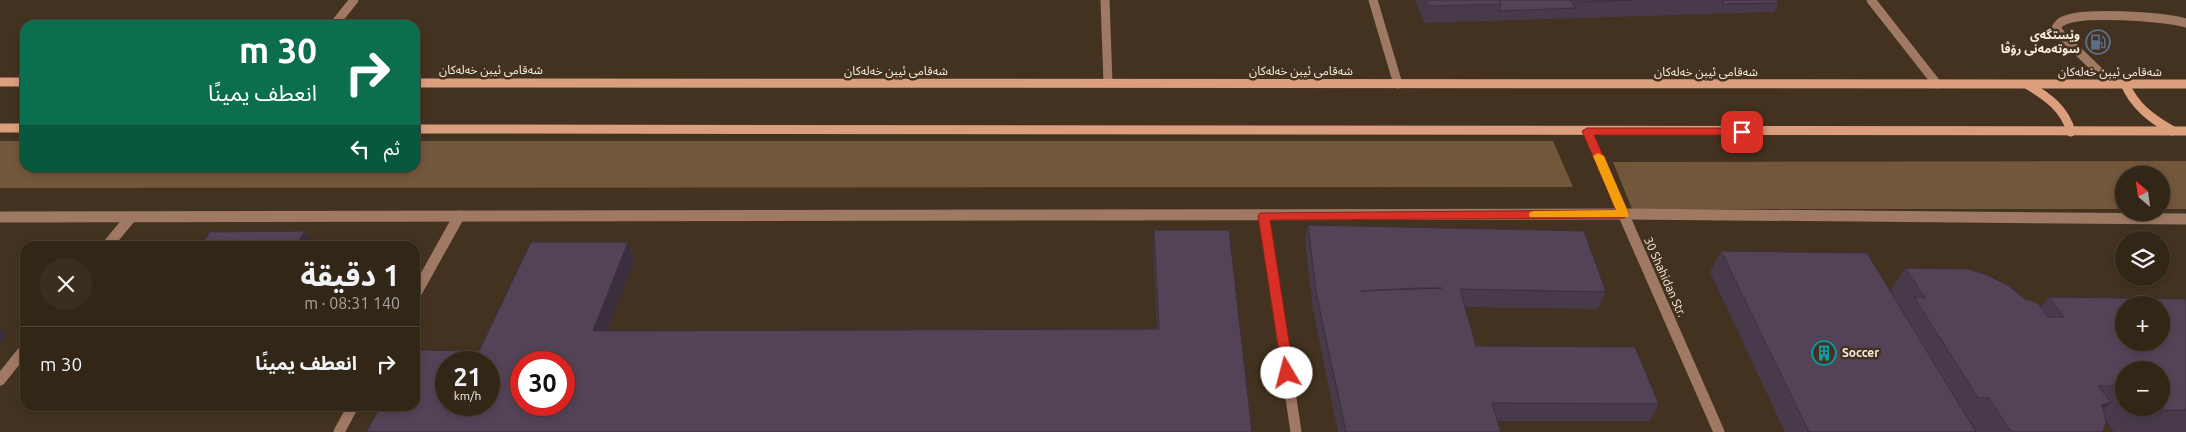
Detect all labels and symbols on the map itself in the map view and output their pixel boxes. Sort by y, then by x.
place label: وێستگەی سوتەمەنی رۆڤا [2001,28,2080,56]
fuel station icon: وێستگەی سوتەمەنی رۆڤا [2085,29,2111,55]
street label: شەقامی ئیبن خەلەکان [439,63,543,77]
street label: شەقامی ئیبن خەلەکان [844,64,948,78]
street label: شەقامی ئیبن خەلەکان [1249,64,1353,78]
street label: شەقامی ئیبن خەلەکان [1654,65,1758,79]
street label: شەقامی ئیبن خەلەکان [2058,65,2162,79]
pin [1721,111,1763,153]
north arrow [2115,166,2170,221]
street label: 30 Shahidan Str. [1642,235,1689,319]
building icon: Soccer [1811,340,1837,366]
position arrow [1260,346,1312,398]
place label: Soccer [1842,346,1879,359]
speed limit sign: 30 [510,351,575,416]

